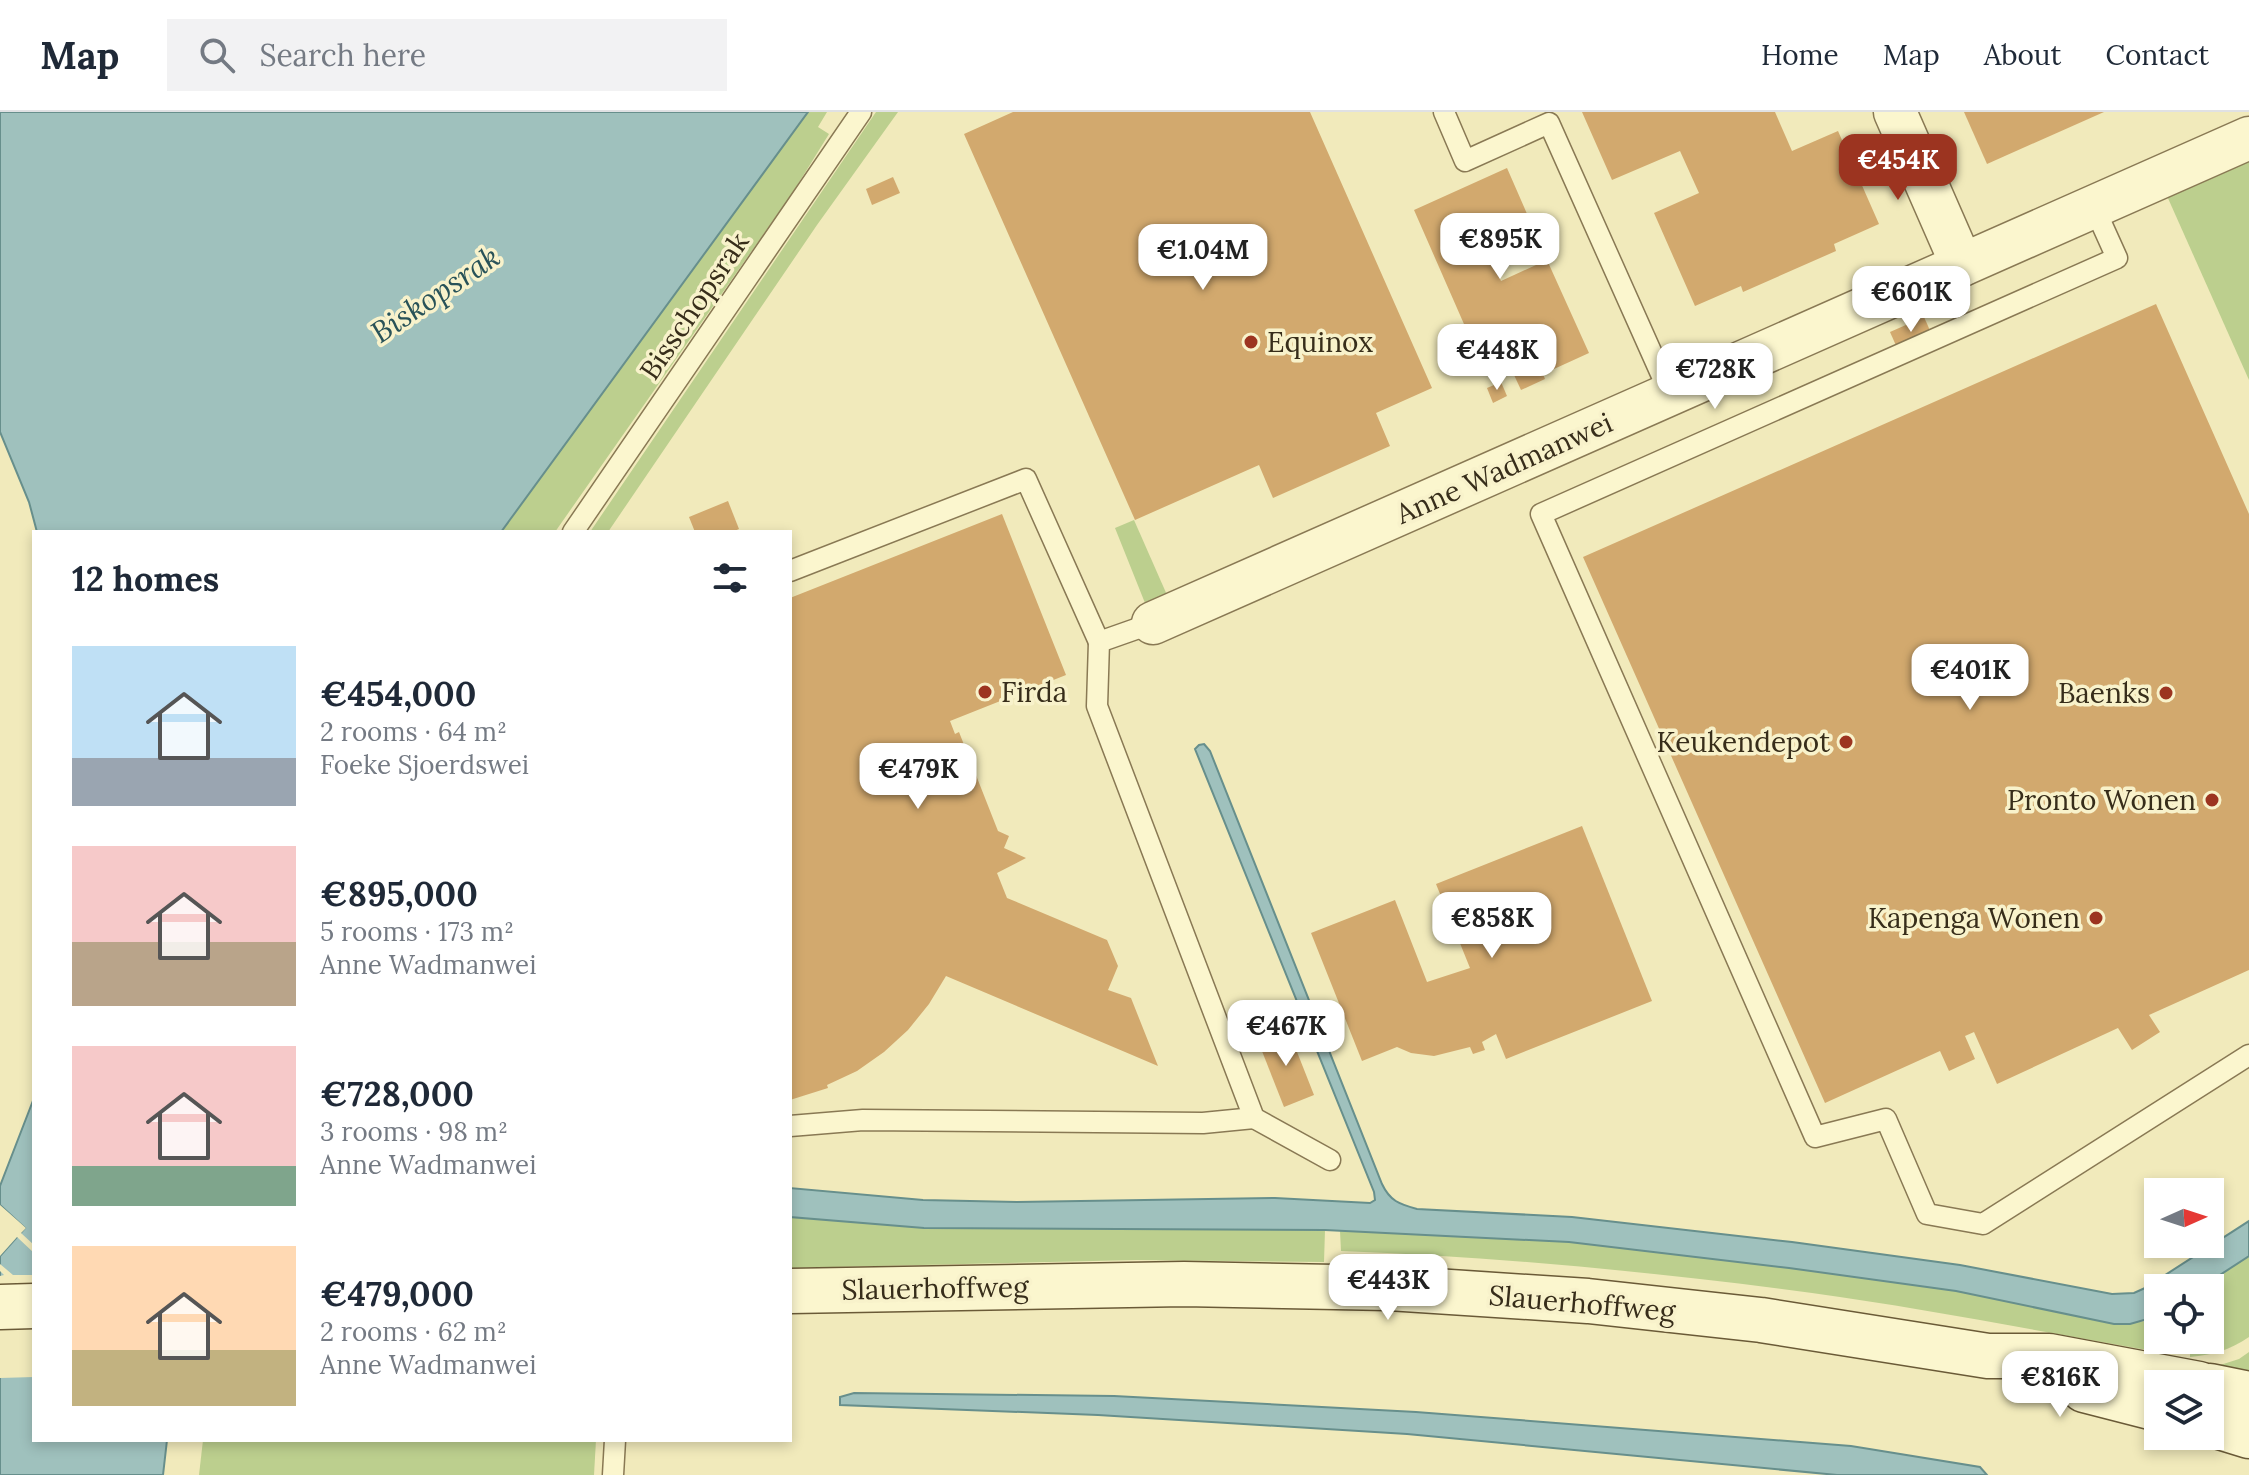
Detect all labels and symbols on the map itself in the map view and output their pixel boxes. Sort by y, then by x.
pin: €454K [1842,134,1954,202]
pin: €895K [1444,213,1556,281]
pin: €1.04M [1138,224,1268,292]
street label: Bisschopsrak [632,225,756,387]
water label: Biskopsrak [363,237,507,351]
pin: €601K [1855,266,1967,334]
place label: Equinox [1267,324,1373,360]
pin: €448K [1441,324,1553,392]
marker: Equinox [1242,333,1260,351]
pin: €728K [1659,343,1771,411]
street label: Anne Wadmanwei [1389,404,1618,532]
pin: €401K [1914,644,2026,712]
place label: Firda [1001,674,1067,710]
place label: Baenks [2058,675,2150,711]
marker: Firda [976,683,994,701]
marker: Baenks [2157,684,2175,702]
place label: Keukendepot [1657,724,1830,760]
marker: Keukendepot [1837,733,1855,751]
pin: €479K [862,743,974,811]
place label: Pronto Wonen [2007,782,2196,818]
marker: Pronto Wonen [2203,791,2221,809]
pin: €858K [1436,892,1548,960]
place label: Kapenga Wonen [1868,900,2080,936]
marker: Kapenga Wonen [2087,909,2105,927]
pin: €467K [1230,1000,1342,1068]
north arrow [2144,1178,2224,1258]
pin: €443K [1332,1254,1444,1322]
street label: Slauerhoffweg [841,1268,1029,1308]
street label: Slauerhoffweg [1487,1277,1677,1329]
pin: €816K [2004,1351,2116,1419]

